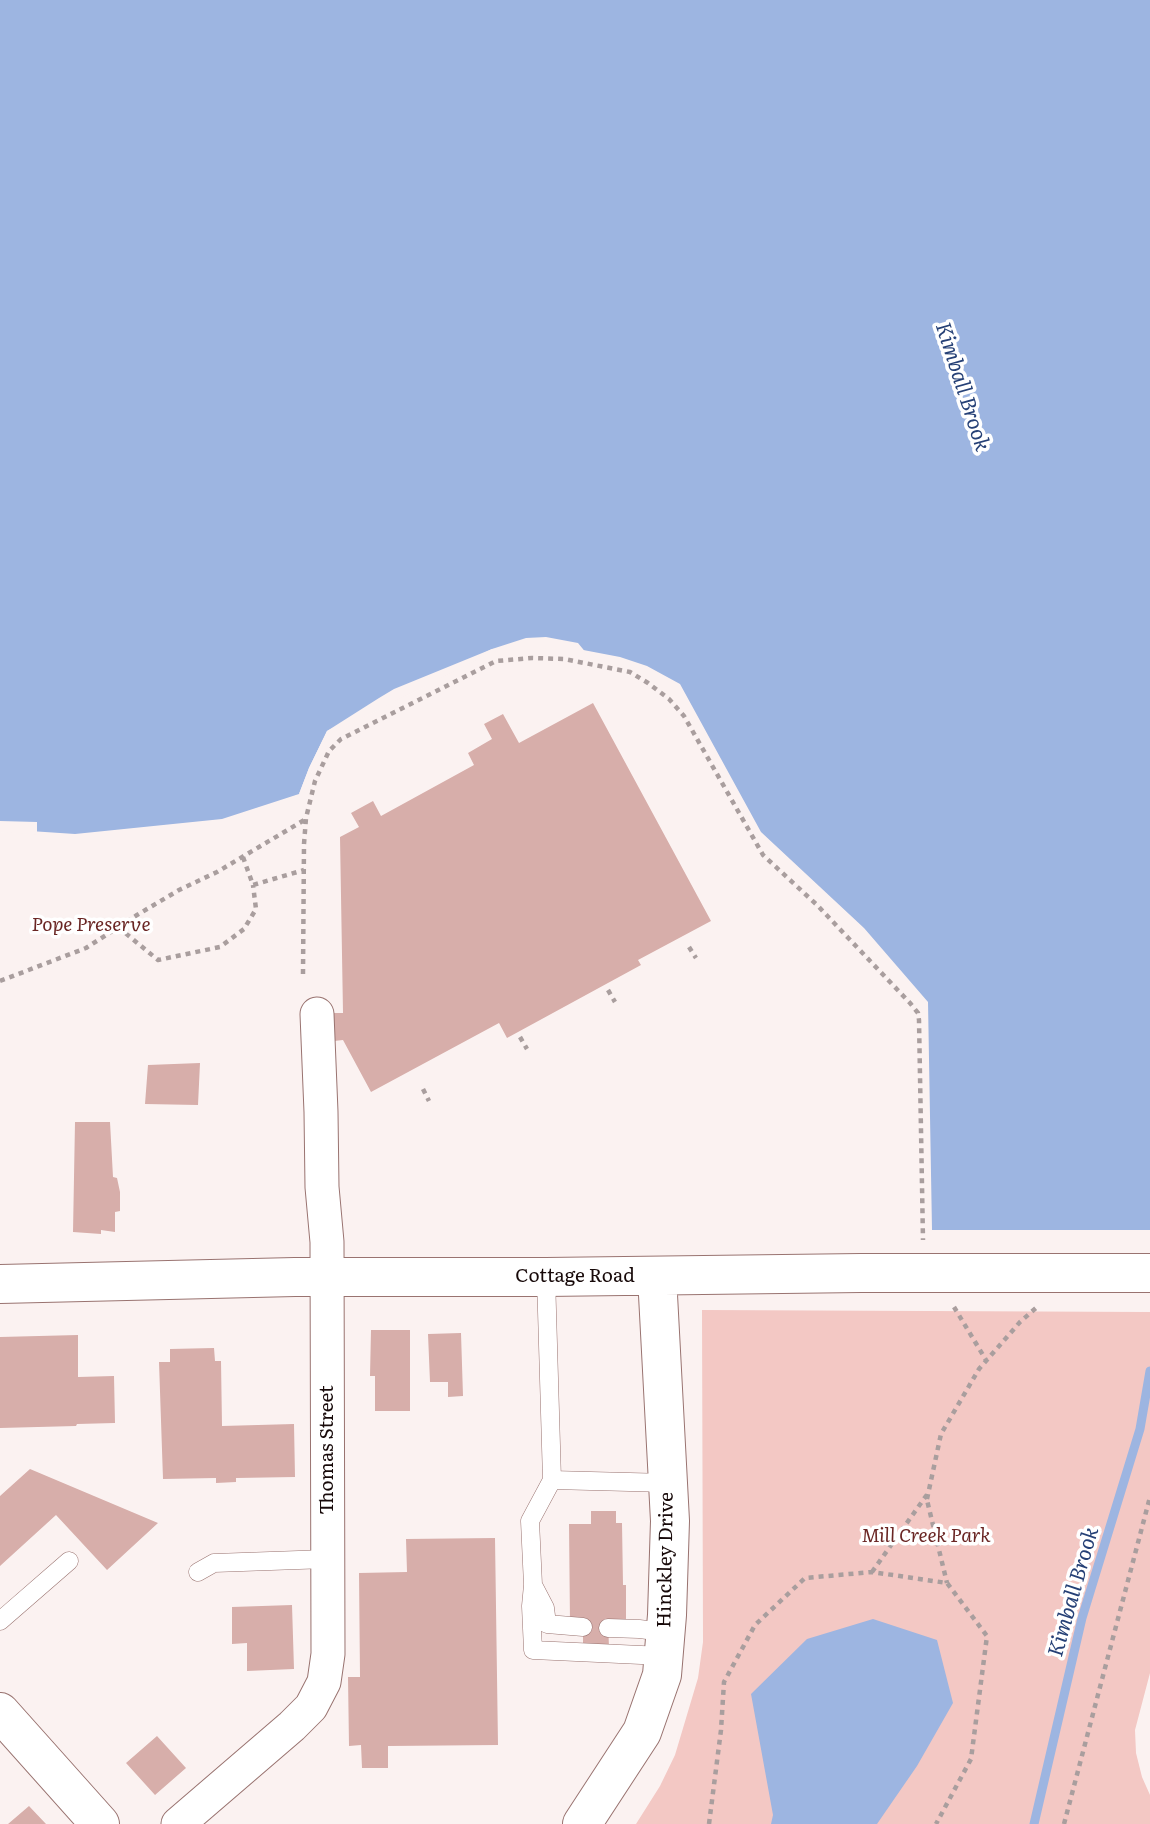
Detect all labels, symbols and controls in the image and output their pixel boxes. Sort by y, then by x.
water label: Kimball Brook [929,320,995,454]
park label: Pope Preserve [31,914,151,936]
street label: Cottage Road [515,1265,635,1287]
street label: Thomas Street [316,1385,338,1515]
street label: Hinckley Drive [653,1492,679,1628]
water label: Kimball Brook [1043,1524,1105,1660]
park label: Mill Creek Park [861,1525,991,1547]

